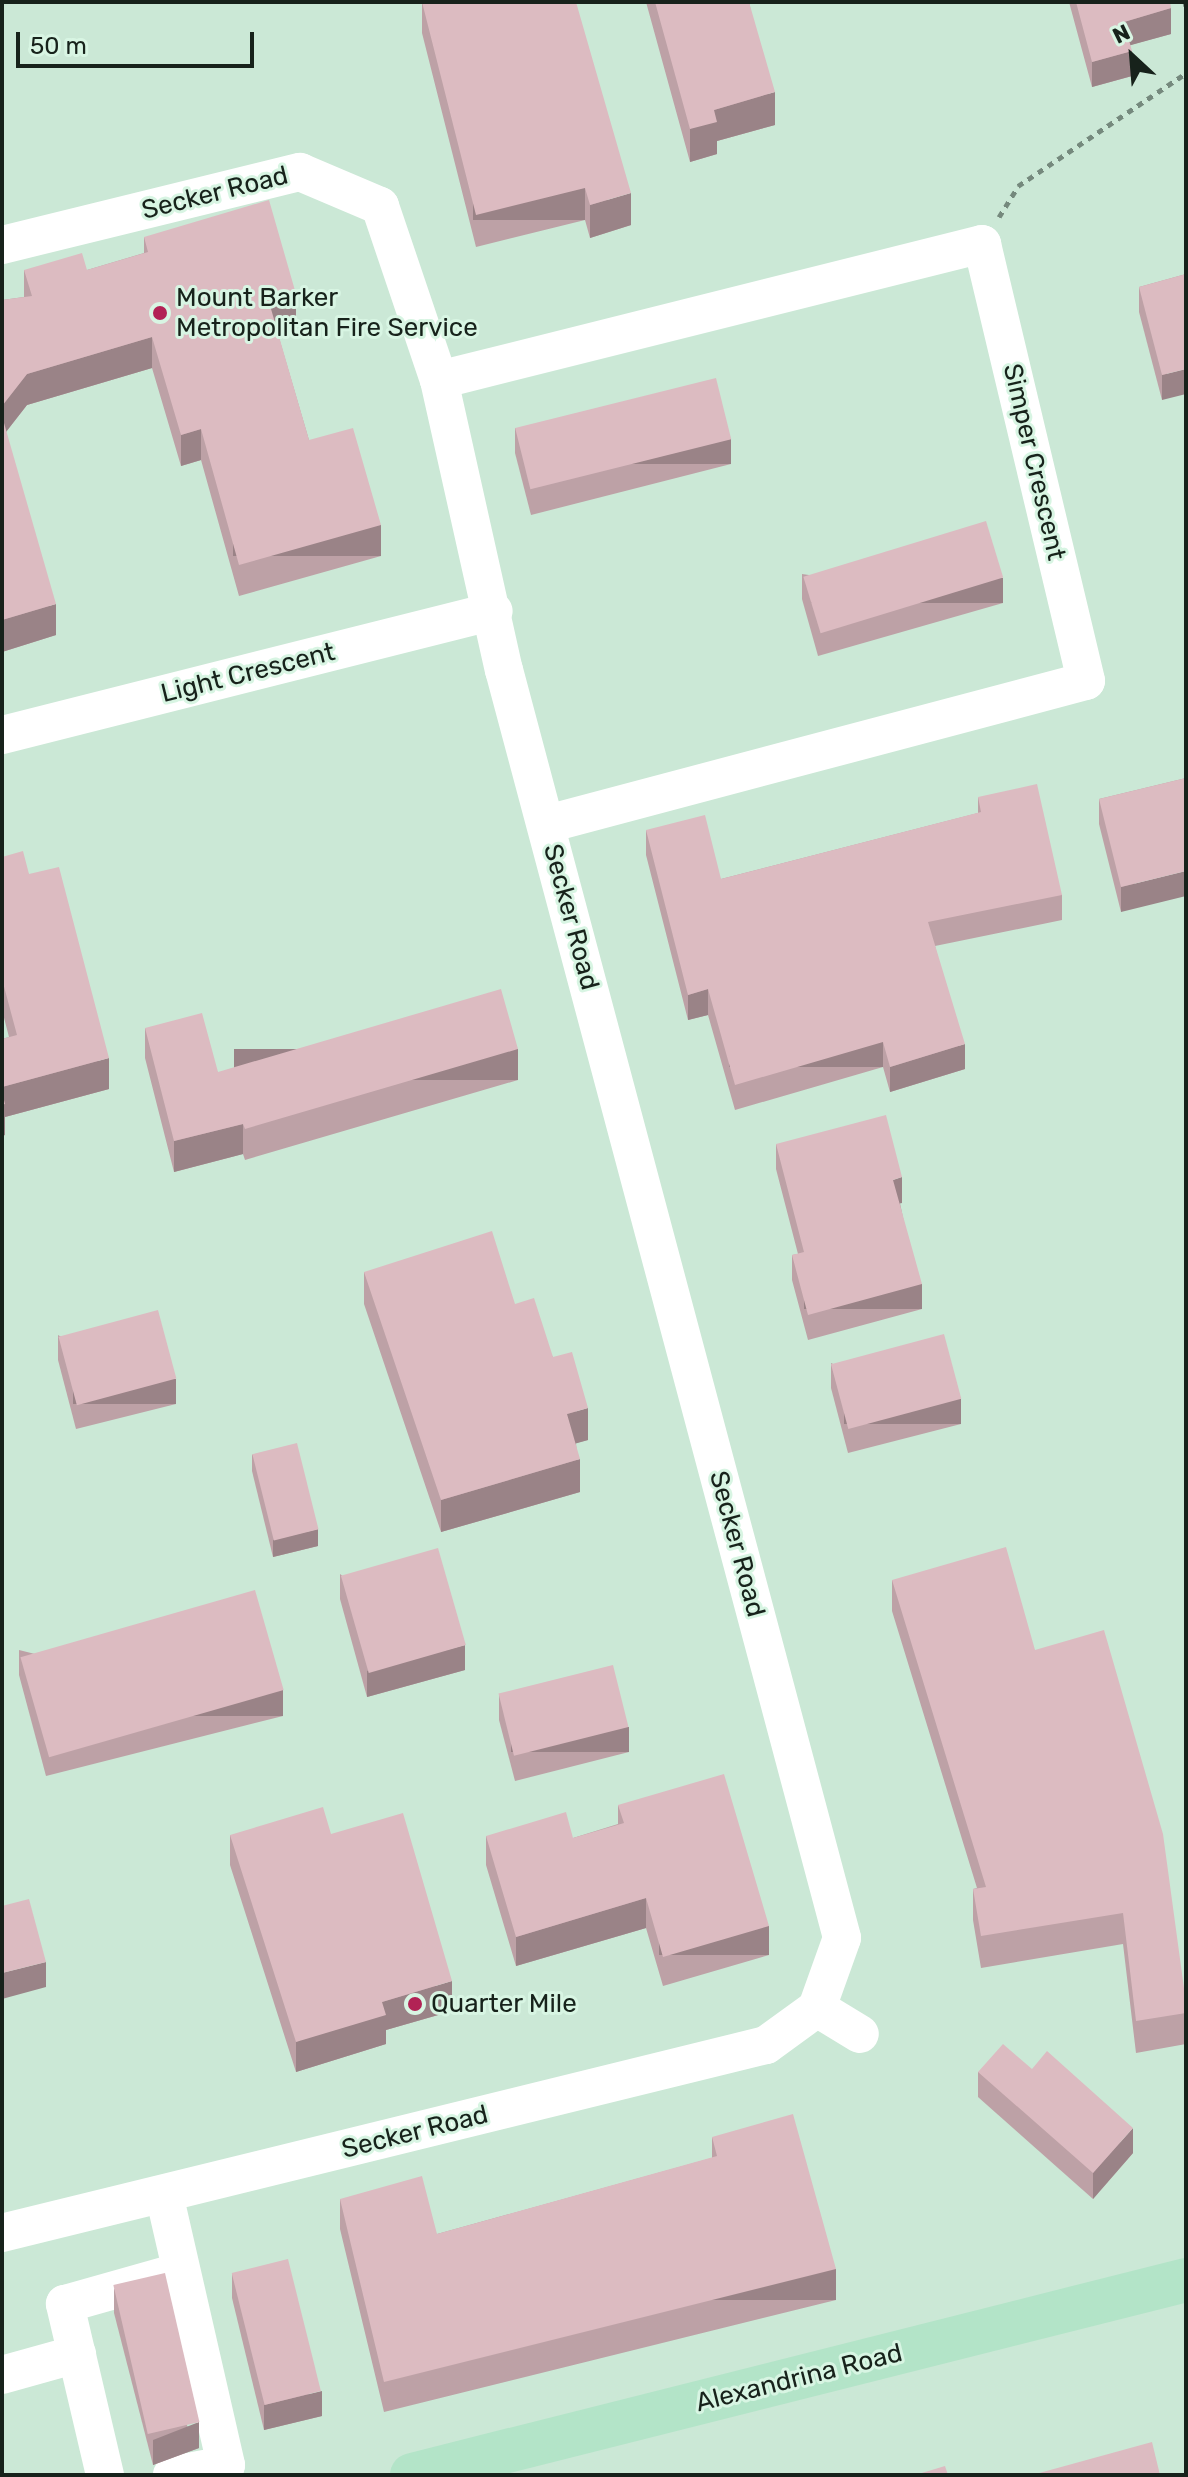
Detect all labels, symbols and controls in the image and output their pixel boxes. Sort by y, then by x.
scale bar [20,16,258,66]
north arrow [1092,16,1172,96]
text: N [1108,18,1134,50]
text: 50 m [30,32,87,60]
street label: Secker Road [138,160,292,226]
place label: Mount Barker Metropolitan Fire Service [176,282,478,344]
marker: Mount Barker Metropolitan Fire Service [151,304,169,322]
street label: Simper Crescent [996,360,1072,564]
street label: Light Crescent [158,636,338,710]
street label: Secker Road [536,840,606,994]
street label: Secker Road [702,1467,772,1621]
place label: Quarter Mile [431,1988,577,2020]
marker: Quarter Mile [406,1995,424,2013]
street label: Secker Road [338,2099,492,2165]
street label: Alexandrina Road [693,2337,905,2419]

